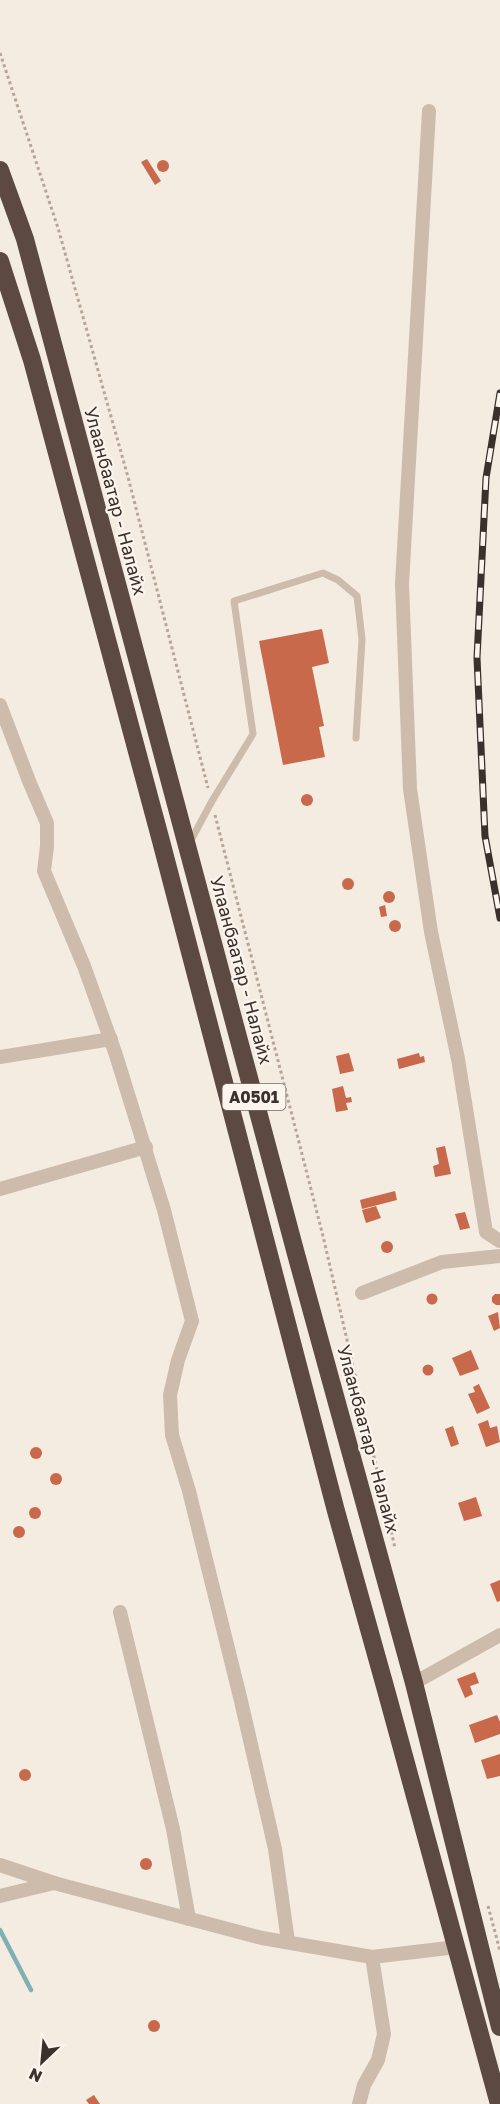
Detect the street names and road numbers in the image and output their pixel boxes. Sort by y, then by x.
street label: Улаанбаатар - Налайх [80,404,152,598]
street label: Улаанбаатар - Налайх [206,873,278,1067]
road number: A0501 [222,1084,286,1110]
street label: Улаанбаатар - Налайх [333,1342,405,1536]

